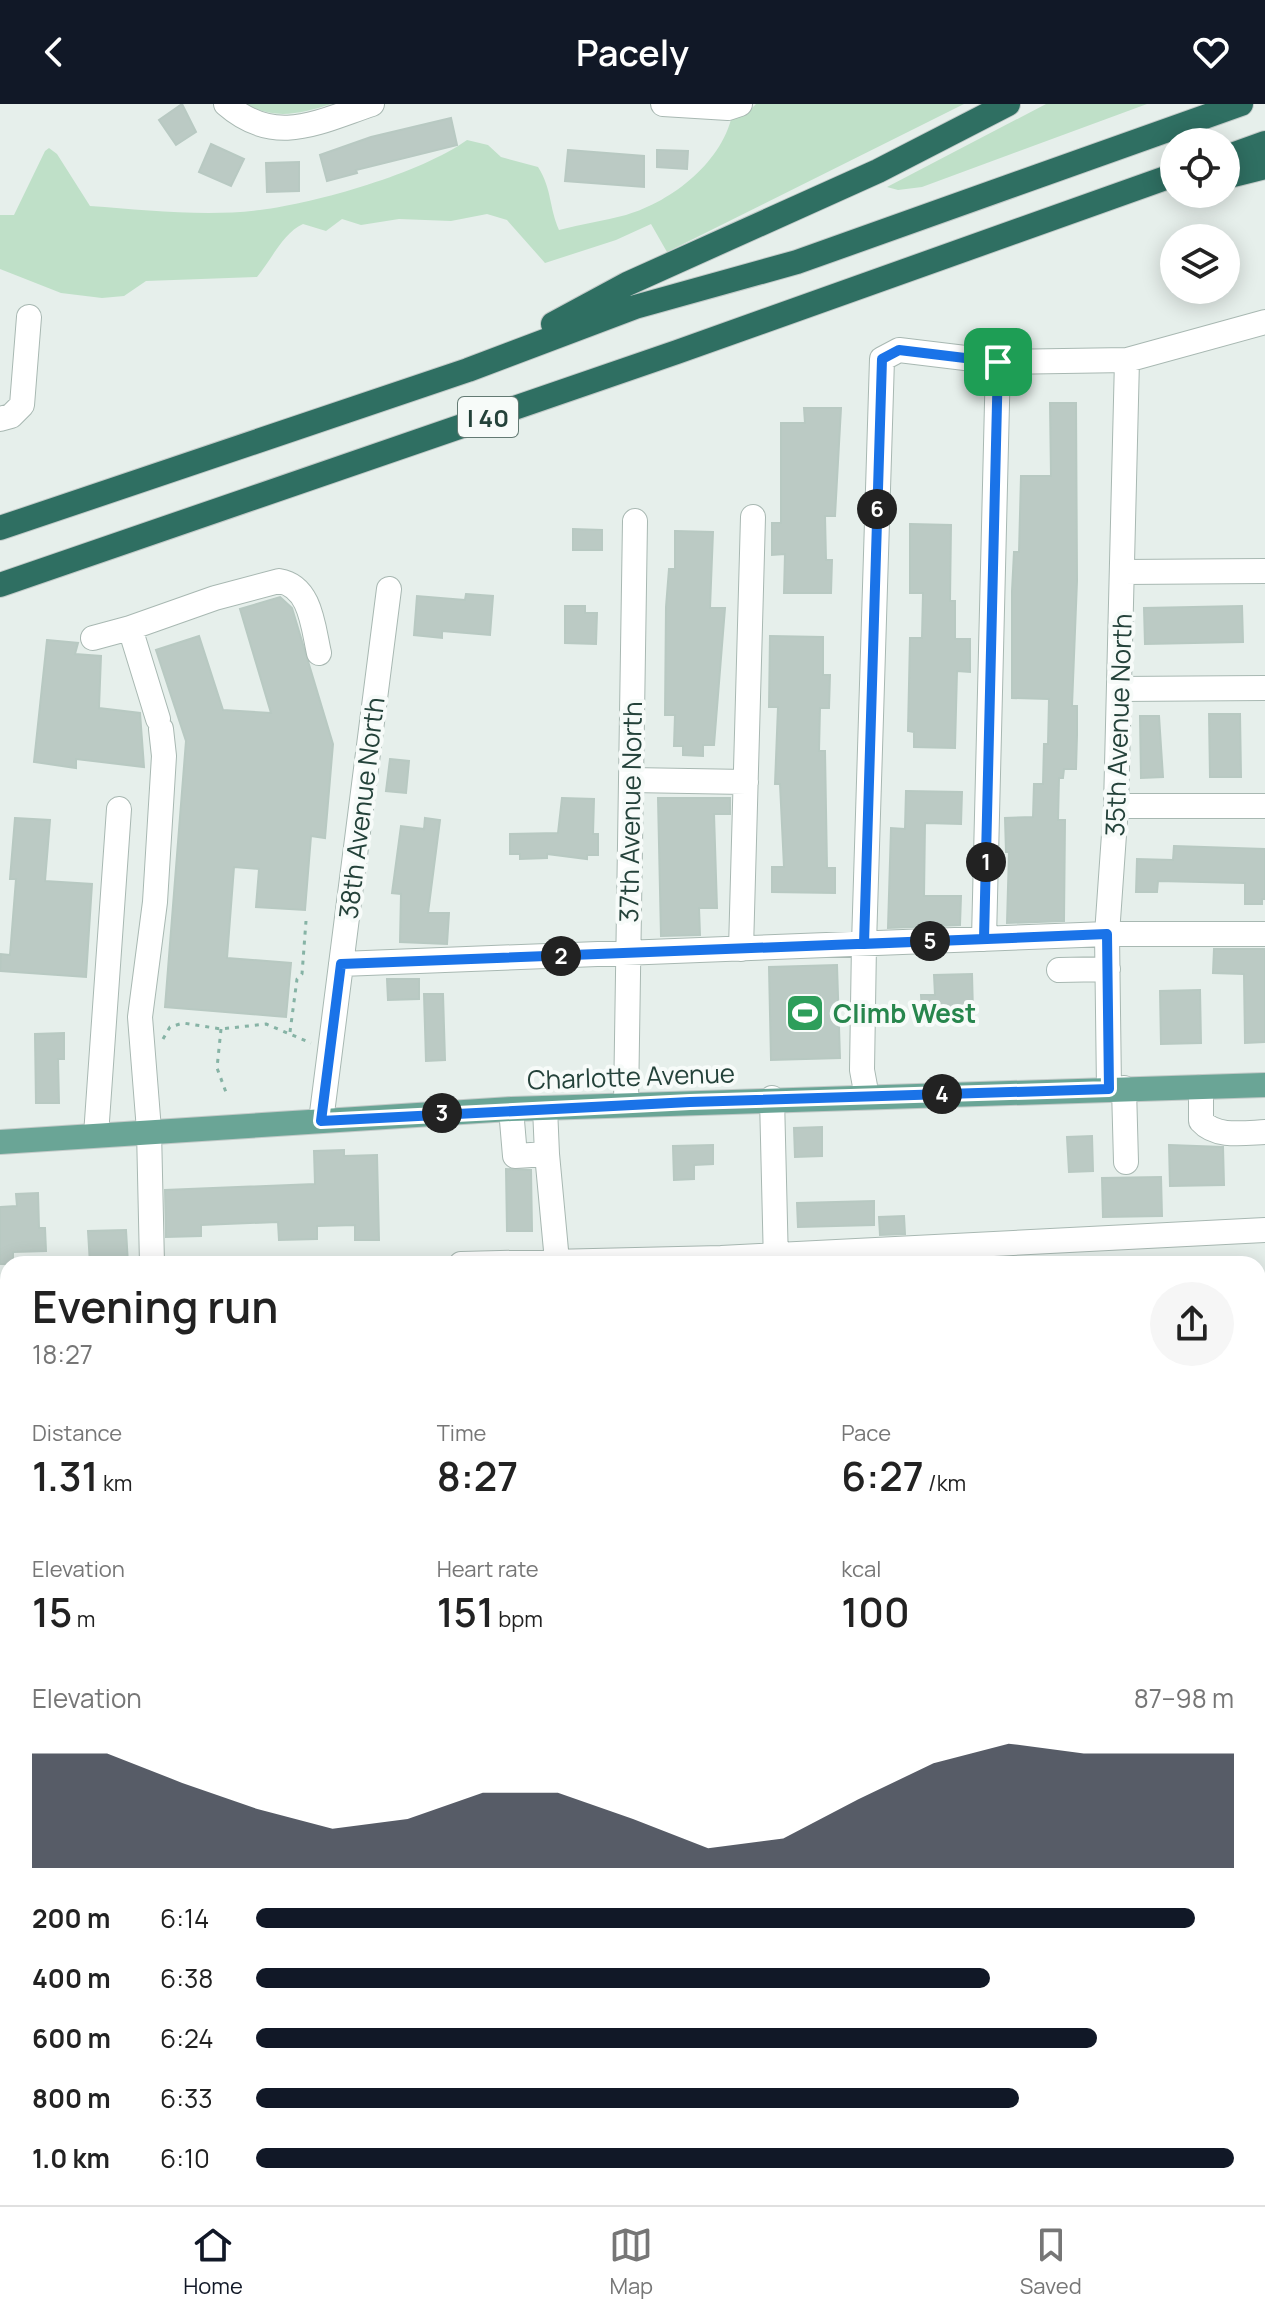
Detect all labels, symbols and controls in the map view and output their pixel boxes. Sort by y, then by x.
text: Pacely [576,28,689,77]
icon: back [32,30,76,74]
icon: heart [1189,30,1233,74]
map controls [1160,128,1240,304]
button: locate [1160,128,1240,208]
button: layers [1160,224,1240,304]
pin [964,328,1032,396]
icon: arrive [976,340,1020,384]
road number: I 40 [458,397,518,437]
pin: 6 [857,489,897,529]
text: 6 [870,494,884,524]
street label: 35th Avenue North [1096,613,1140,837]
street label: 38th Avenue North [330,695,392,921]
street label: 37th Avenue North [610,701,650,923]
pin: 1 [966,842,1006,882]
text: 1 [981,847,991,877]
pin: 5 [910,921,950,961]
text: 5 [924,926,936,956]
pin: 2 [541,936,581,976]
text: 2 [554,941,568,971]
sports icon: Climb West [784,992,826,1034]
place label: Climb West [833,995,976,1031]
street label: Charlotte Avenue [526,1054,736,1098]
pin: 4 [922,1074,962,1114]
text: 4 [935,1079,949,1109]
pin: 3 [422,1093,462,1133]
text: 3 [436,1098,448,1128]
text: Evening run [32,1276,278,1336]
button: share [1150,1282,1234,1366]
text: 18:27 [32,1336,93,1372]
text: Distance [32,1418,122,1448]
text: Time [437,1418,486,1448]
text: Pace [841,1418,891,1448]
text: 1.31 [32,1448,99,1503]
text: 8:27 [437,1448,518,1503]
text: 6:27 [841,1448,924,1503]
text: km [99,1468,132,1498]
text: /km [924,1468,966,1498]
text: Elevation [32,1554,125,1584]
text: Heart rate [437,1554,539,1584]
text: kcal [841,1554,881,1584]
text: 15 [32,1584,72,1639]
text: 151 [437,1584,494,1639]
text: 100 [841,1584,910,1639]
text: m [72,1604,95,1634]
text: bpm [494,1604,543,1634]
text: Elevation [32,1680,142,1716]
text: 87–98 m [1134,1680,1234,1716]
text: 200 m [32,1900,110,1936]
text: 6:14 [160,1900,209,1936]
text: 400 m [32,1960,111,1996]
text: 6:38 [160,1960,213,1996]
text: 600 m [32,2020,111,2056]
text: 6:24 [160,2020,214,2056]
text: 800 m [32,2080,111,2116]
text: 6:33 [160,2080,213,2116]
text: 1.0 km [32,2140,110,2176]
text: 6:10 [160,2140,210,2176]
tab: Home [183,2223,243,2301]
tab: Map [609,2223,653,2301]
tab: Saved [1020,2223,1082,2301]

